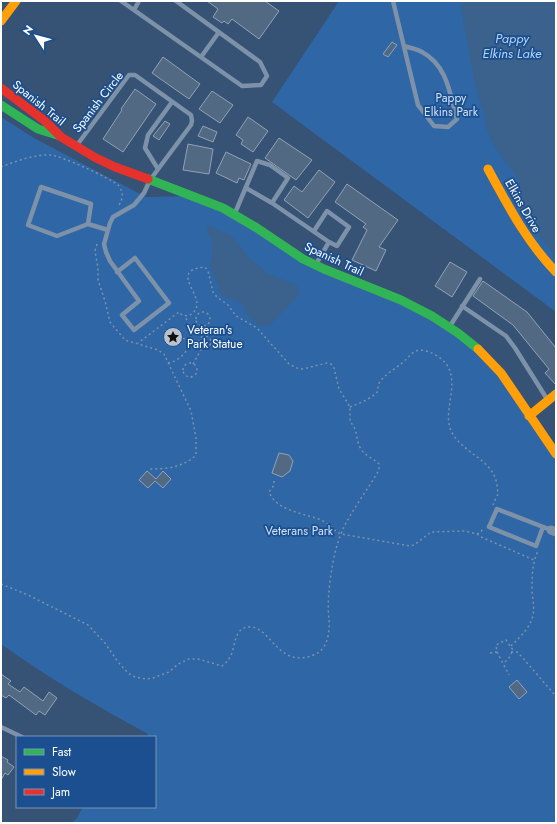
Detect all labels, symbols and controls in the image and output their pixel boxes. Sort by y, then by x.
north arrow [16,16,56,56]
text: N [19,22,37,38]
water label: Pappy Elkins Lake [482,29,542,63]
street label: Spanish Circle [68,68,128,136]
street label: Spanish Trail [9,76,69,130]
park label: Pappy Elkins Park [424,89,479,121]
street label: Elkins Drive [500,176,546,236]
street label: Spanish Trail [301,237,367,281]
place label: Veteran's Park Statue [187,321,243,353]
place icon: Veteran's Park Statue [162,326,184,348]
park label: Veterans Park [265,522,334,540]
legend [16,736,156,808]
text: Fast [52,743,71,761]
text: Slow [52,763,77,781]
text: Jam [50,783,70,801]

